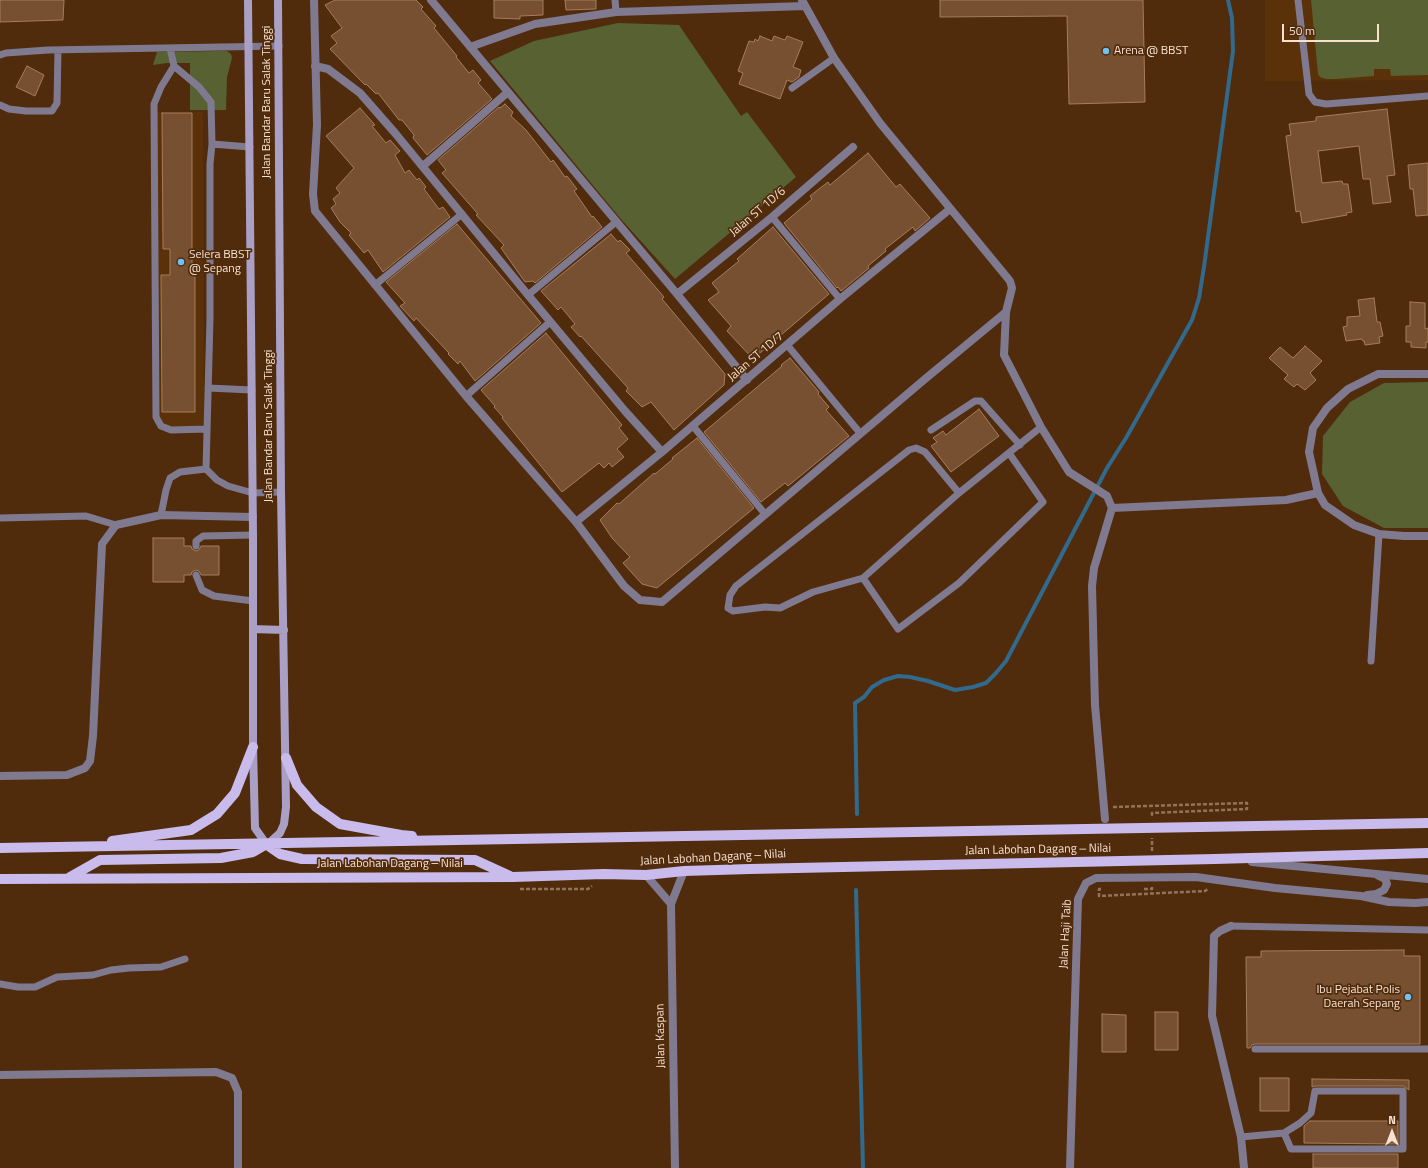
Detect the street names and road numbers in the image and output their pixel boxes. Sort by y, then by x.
street label: Jalan Bandar Baru Salak Tinggi [260,26,274,178]
street label: Jalan ST 1D/6 [727,184,789,240]
street label: Jalan ST 1D/7 [725,329,787,385]
street label: Jalan Bandar Baru Salak Tinggi [262,350,276,502]
street label: Jalan Labohan Dagang ‒ Nilai [965,842,1111,858]
street label: Jalan Labohan Dagang ‒ Nilai [640,847,786,869]
street label: Jalan Labohan Dagang ‒ Nilai [317,857,463,871]
street label: Jalan Haji Taib [1057,899,1075,969]
street label: Jalan Kaspan [653,1004,669,1068]

